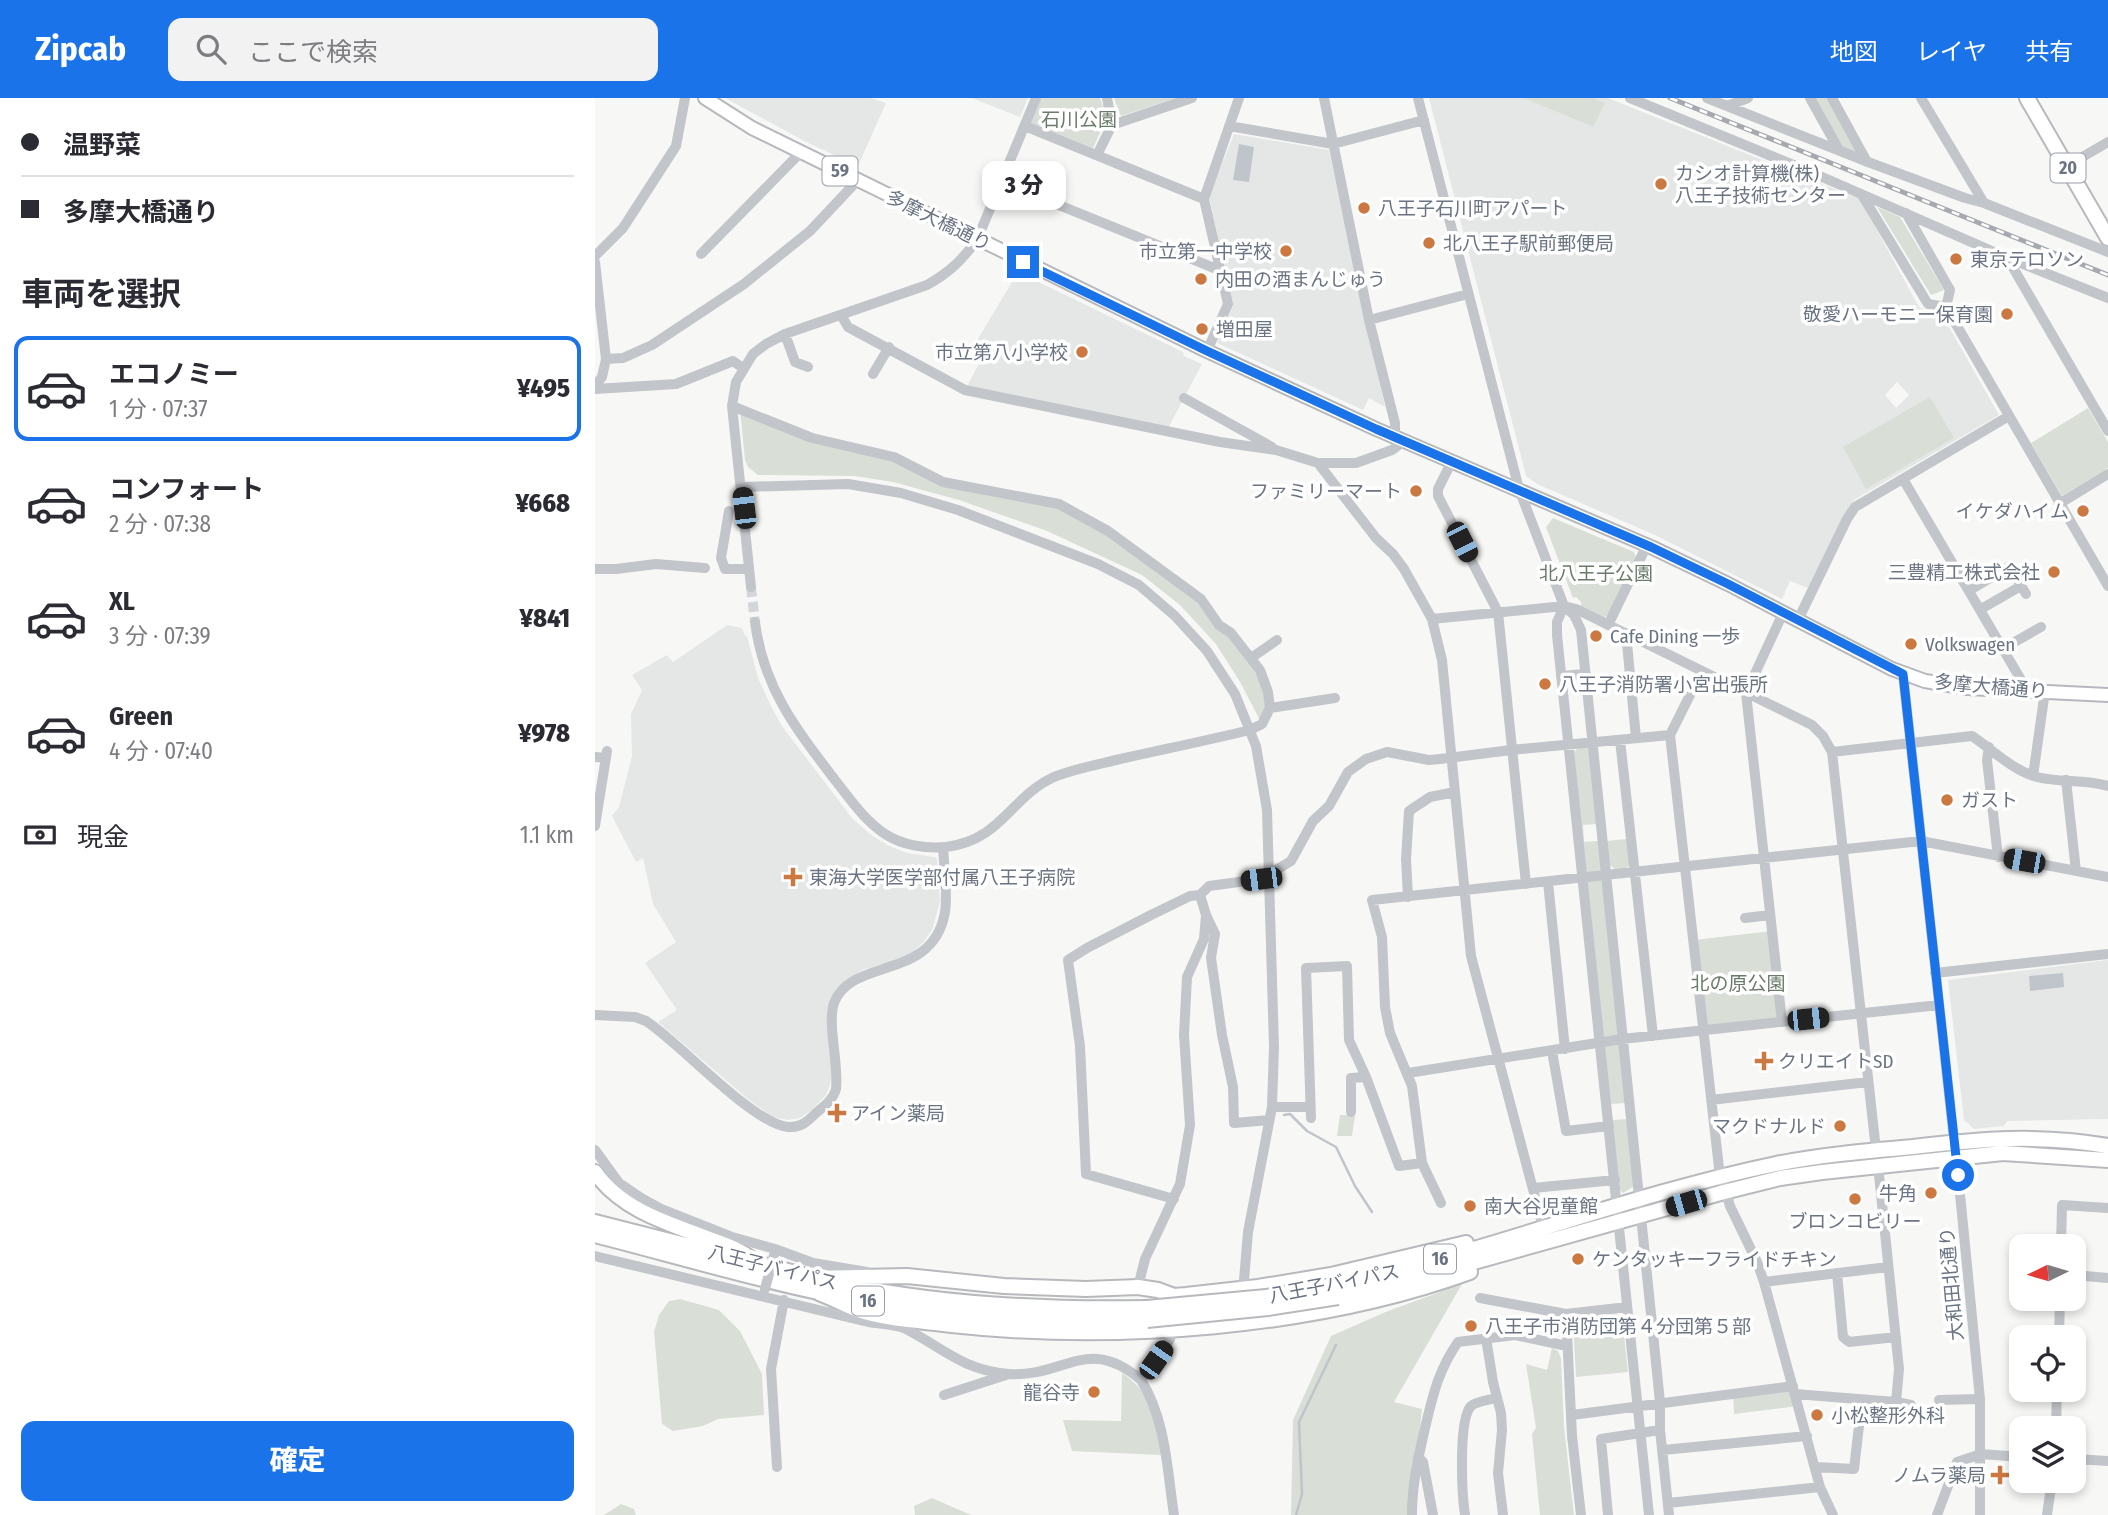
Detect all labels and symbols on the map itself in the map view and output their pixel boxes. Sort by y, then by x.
park label: 石川公園 [1041,108,1117,131]
road number: 20 [2051,154,2085,182]
road number: 59 [823,156,857,186]
callout: 3 分 [981,160,1065,209]
place label: カシオ計算機(株) 八王子技術センター [1675,162,1846,207]
marker: カシオ計算機(株) 八王子技術センター [1653,176,1669,192]
street label: 多摩大橋通り [883,185,995,256]
place label: 八王子石川町アパート [1378,197,1568,220]
marker: 八王子石川町アパート [1356,200,1372,216]
place label: 北八王子駅前郵便局 [1443,232,1614,255]
marker: 北八王子駅前郵便局 [1421,235,1437,251]
place label: 市立第一中学校 [1139,240,1272,263]
marker: 市立第一中学校 [1278,243,1294,259]
route end [1007,246,1039,278]
place label: 東京テロソン [1970,248,2084,271]
marker: 東京テロソン [1948,251,1964,267]
place label: 内田の酒まんじゅう [1215,268,1386,291]
marker: 内田の酒まんじゅう [1193,271,1209,287]
place label: 敬愛ハーモニー保育園 [1803,303,1993,326]
marker: 敬愛ハーモニー保育園 [1999,306,2015,322]
place label: 増田屋 [1216,318,1273,341]
marker: 増田屋 [1194,321,1210,337]
place label: 市立第八小学校 [935,341,1068,364]
marker: 市立第八小学校 [1074,344,1090,360]
place label: ファミリーマート [1250,480,1402,503]
marker: ファミリーマート [1408,483,1424,499]
car [732,486,757,530]
place label: イケダハイム [1956,500,2069,523]
marker: イケダハイム [2075,503,2091,519]
car [1444,519,1481,565]
place label: 三豊精工株式会社 [1888,561,2040,584]
park label: 北八王子公園 [1539,562,1653,585]
marker: 三豊精工株式会社 [2046,564,2062,580]
place label: Cafe Dining 一歩 [1610,625,1740,648]
marker: Cafe Dining 一歩 [1588,628,1604,644]
place label: Volkswagen [1925,633,2015,656]
marker: Volkswagen [1903,636,1919,652]
street label: 多摩大橋通り [1933,670,2049,703]
place label: 八王子消防署小宮出張所 [1559,673,1768,696]
marker: 八王子消防署小宮出張所 [1537,676,1553,692]
place label: ガスト [1961,789,2018,812]
marker: ガスト [1939,792,1955,808]
car [2002,847,2047,875]
place label: 東海大学医学部付属八王子病院 [809,866,1075,889]
car [1239,866,1284,892]
marker: 東海大学医学部付属八王子病院 [783,867,803,887]
park label: 北の原公園 [1690,972,1786,995]
car [1787,1006,1830,1032]
place label: クリエイトSD [1778,1050,1893,1073]
marker: クリエイトSD [1756,1053,1772,1069]
place label: アイン薬局 [851,1102,945,1125]
marker: アイン薬局 [829,1105,845,1121]
place label: マクドナルド [1712,1115,1826,1138]
marker: マクドナルド [1832,1118,1848,1134]
route start [1942,1159,1974,1191]
place label: 牛角 [1879,1182,1917,1205]
marker: 牛角 [1923,1185,1939,1201]
car [1663,1187,1710,1219]
marker: ブロンコビリー [1847,1191,1863,1207]
place label: 南大谷児童館 [1484,1195,1598,1218]
marker: 南大谷児童館 [1462,1198,1478,1214]
place label: ブロンコビリー [1788,1210,1922,1233]
street label: 大和田北通り [1935,1226,1968,1342]
north arrow [2009,1234,2086,1311]
street label: 八王子バイパス [706,1240,840,1295]
road number: 16 [1424,1244,1456,1274]
place label: ケンタッキーフライドチキン [1592,1248,1837,1271]
marker: ケンタッキーフライドチキン [1570,1251,1586,1267]
street label: 八王子バイパス [1267,1260,1401,1307]
road number: 16 [852,1286,884,1316]
place label: 八王子市消防団第４分団第５部 [1485,1315,1751,1338]
marker: 八王子市消防団第４分団第５部 [1463,1318,1479,1334]
car [1136,1337,1177,1383]
place label: 龍谷寺 [1023,1381,1080,1404]
marker: 龍谷寺 [1086,1384,1102,1400]
place label: 小松整形外科 [1831,1404,1945,1427]
marker: 小松整形外科 [1809,1407,1825,1423]
place label: ノムラ薬局 [1892,1464,1986,1487]
marker: ノムラ薬局 [1992,1467,2008,1483]

